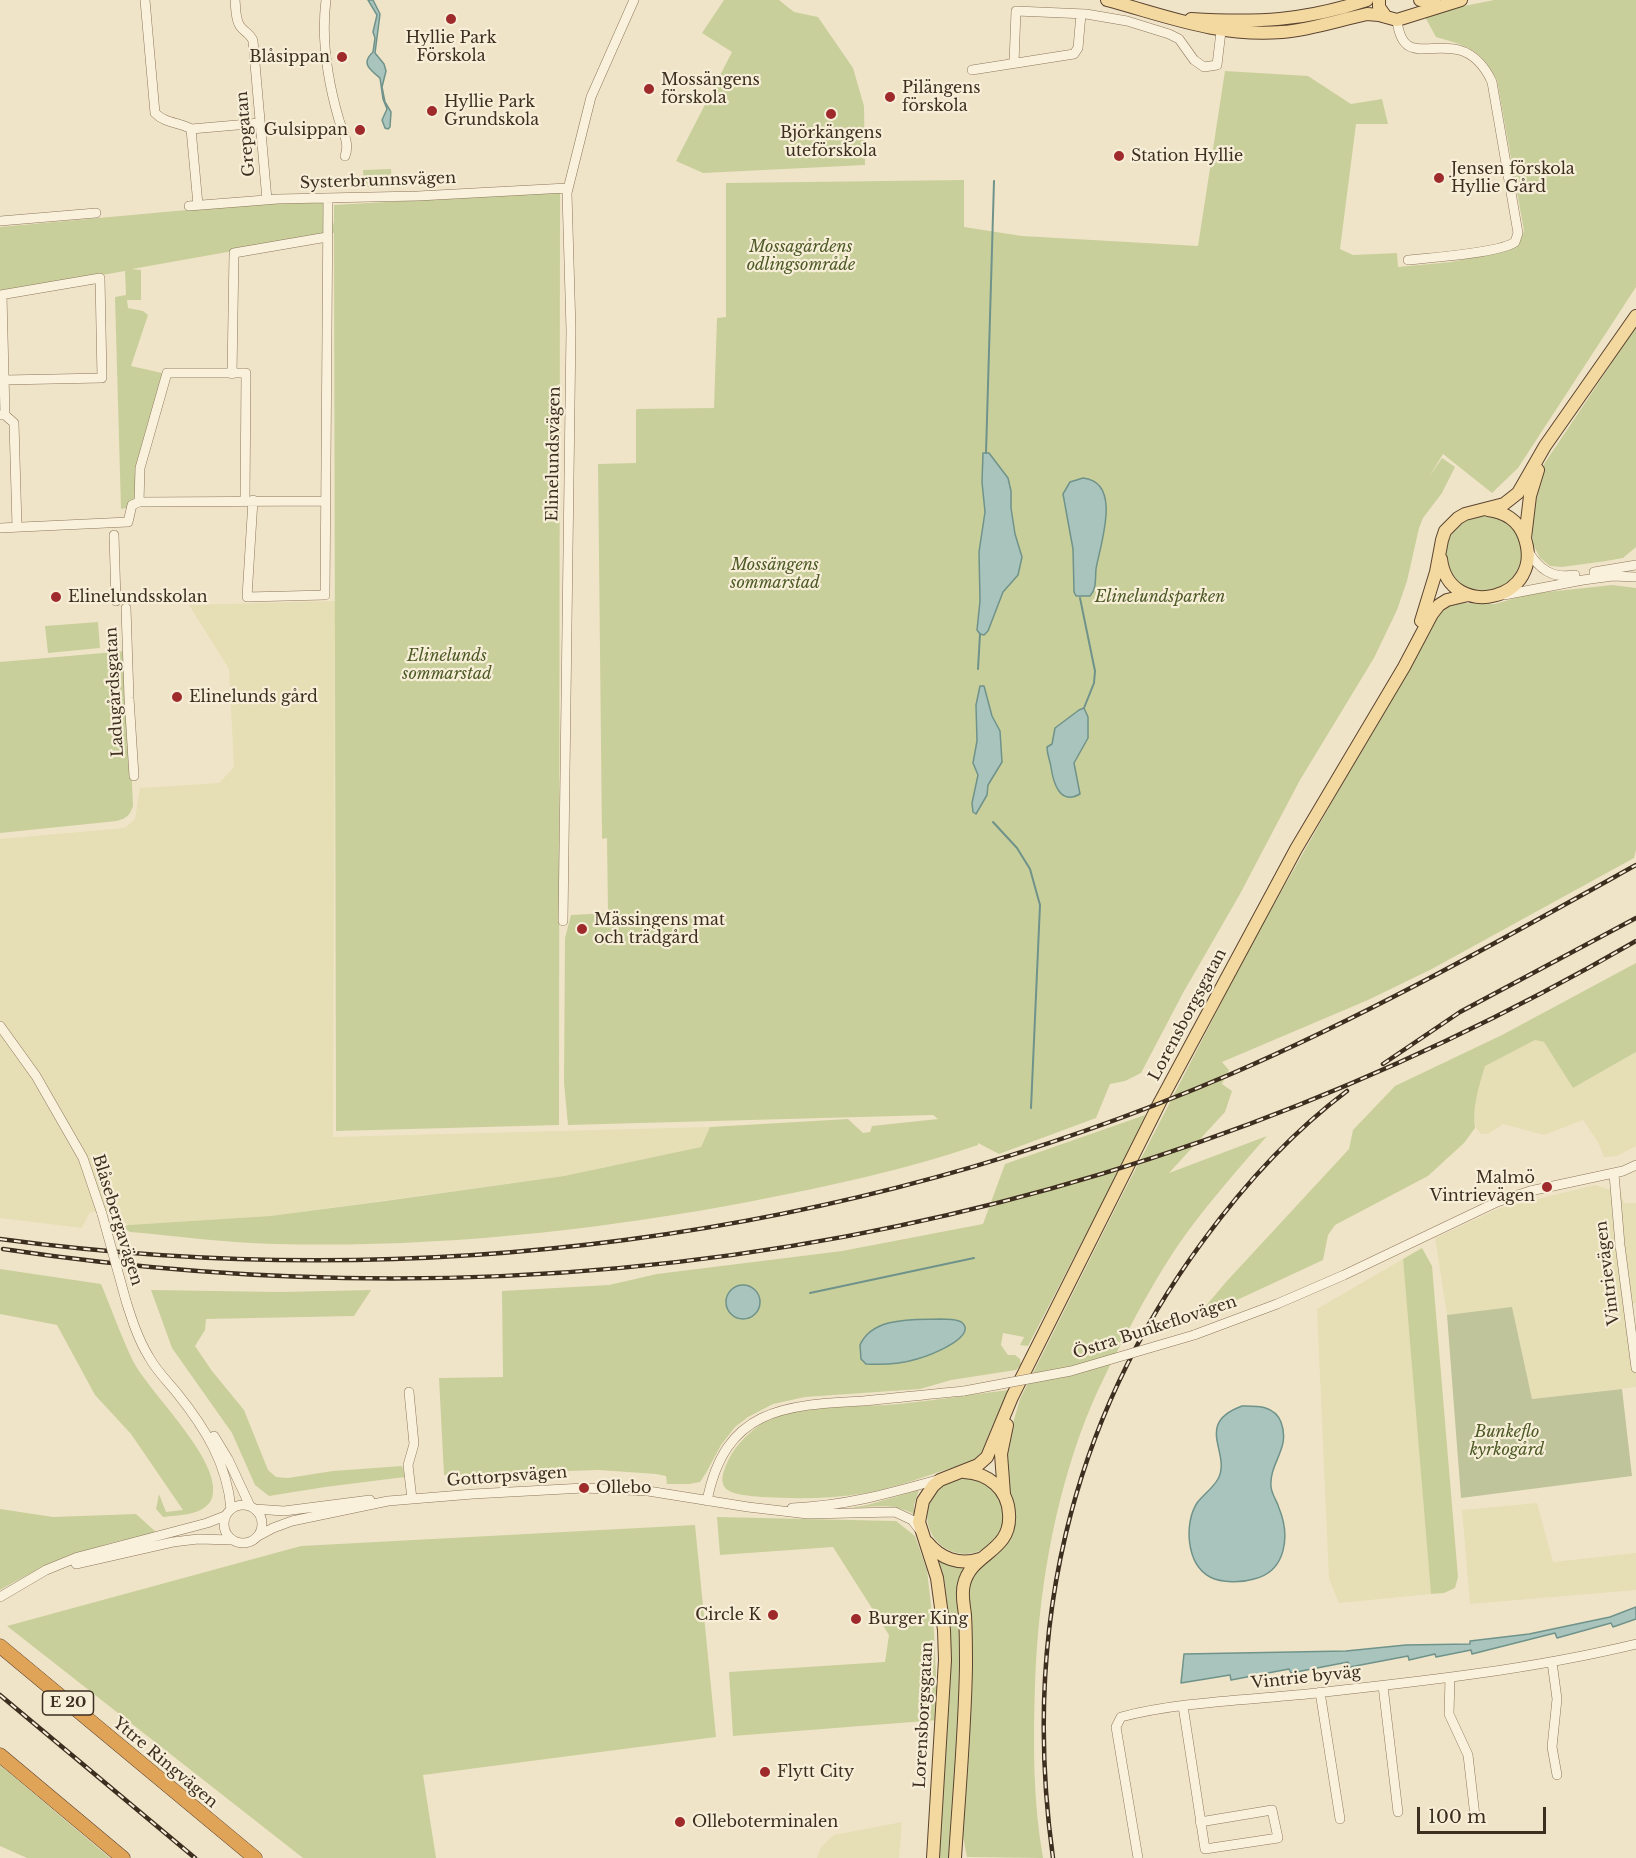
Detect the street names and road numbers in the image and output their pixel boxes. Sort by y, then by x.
street label: Grepgatan [233,90,259,178]
street label: Systerbrunnsvägen [300,169,456,193]
street label: Elinelundsvägen [543,386,565,522]
street label: Ladugårdsgatan [102,626,128,758]
street label: Lorensborgsgatan [1145,946,1231,1084]
street label: Blåsebergavägen [88,1152,146,1288]
street label: Vintrievägen [1592,1220,1624,1326]
street label: Östra Bunkeflovägen [1071,1292,1239,1364]
street label: Gottorpsvägen [446,1463,568,1491]
street label: Lorensborgsgatan [911,1641,937,1789]
street label: Vintrie byväg [1250,1663,1362,1693]
road number: E 20 [42,1691,94,1715]
street label: Yttre Ringvägen [109,1714,221,1812]

